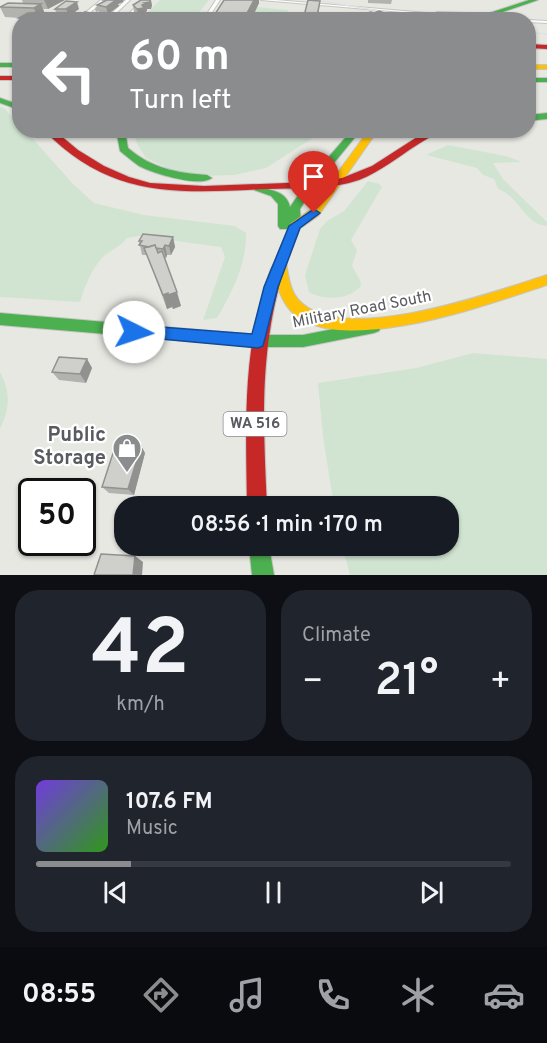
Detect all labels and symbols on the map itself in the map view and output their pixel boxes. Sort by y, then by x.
pin [288,151,339,213]
street label: Military Road South [291,287,433,333]
position arrow [102,300,166,364]
road number: WA 516 [224,412,286,436]
place label: Public Storage [33,423,106,472]
shop icon: Public Storage [111,432,143,474]
speed limit sign: 50 [18,478,96,556]

